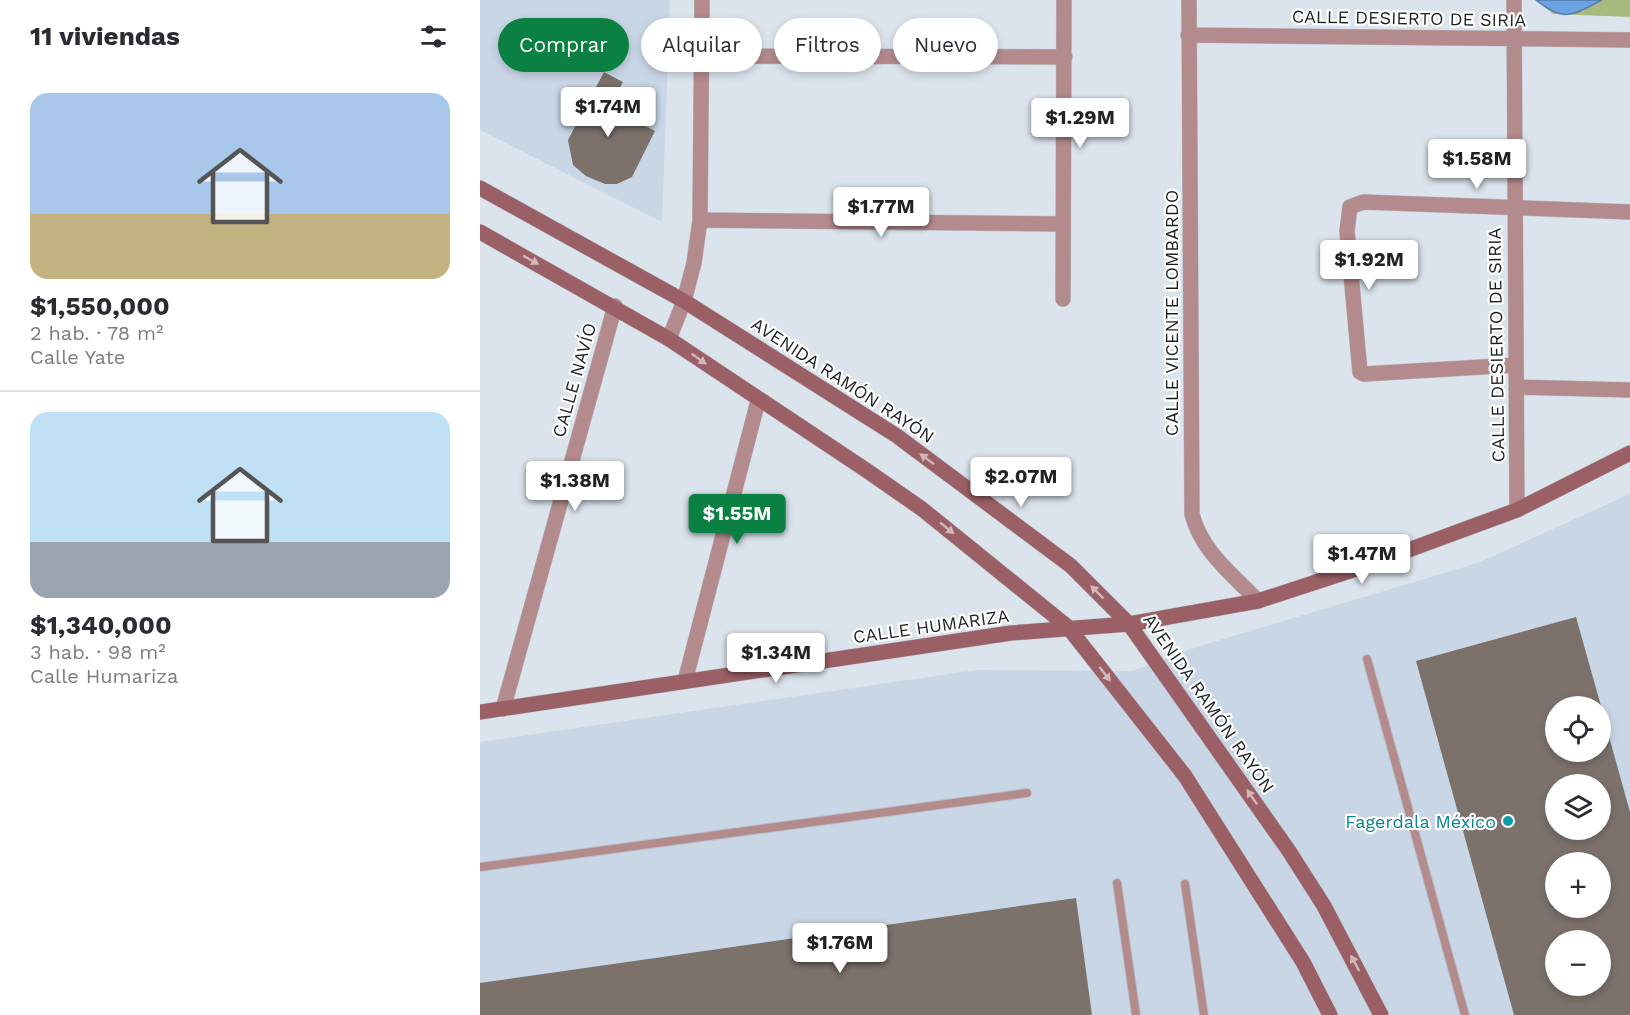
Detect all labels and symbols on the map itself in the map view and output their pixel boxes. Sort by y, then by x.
street label: CALLE DESIERTO DE SIRIA [1292,5,1527,31]
pin: $1.74M [559,87,657,138]
pin: $1.29M [1031,98,1129,149]
pin: $1.58M [1428,139,1526,190]
pin: $1.77M [832,187,930,238]
street label: CALLE VICENTE LOMBARDO [1161,190,1182,436]
street label: CALLE DESIERTO DE SIRIA [1483,227,1509,462]
pin: $1.92M [1320,240,1418,291]
one-way arrow [523,255,540,265]
street label: AVENIDA RAMÓN RAYÓN [748,313,938,447]
street label: CALLE NAVÍO [548,320,600,440]
one-way arrow [690,353,706,365]
one-way arrow [920,453,936,465]
pin: $2.07M [972,457,1070,508]
pin: $1.38M [526,461,624,512]
pin: $1.55M [688,494,786,545]
one-way arrow [939,522,955,535]
pin: $1.47M [1313,534,1411,585]
one-way arrow [1089,585,1104,599]
street label: CALLE HUMARIZA [852,605,1010,647]
street label: AVENIDA RAMÓN RAYÓN [1139,609,1279,797]
pin: $1.34M [727,633,825,684]
one-way arrow [1098,666,1111,682]
one-way arrow [1246,790,1258,806]
place label: Fagerdala México [1345,811,1496,832]
marker: Fagerdala México [1501,814,1515,828]
pin: $1.76M [791,923,889,974]
one-way arrow [1350,954,1360,971]

